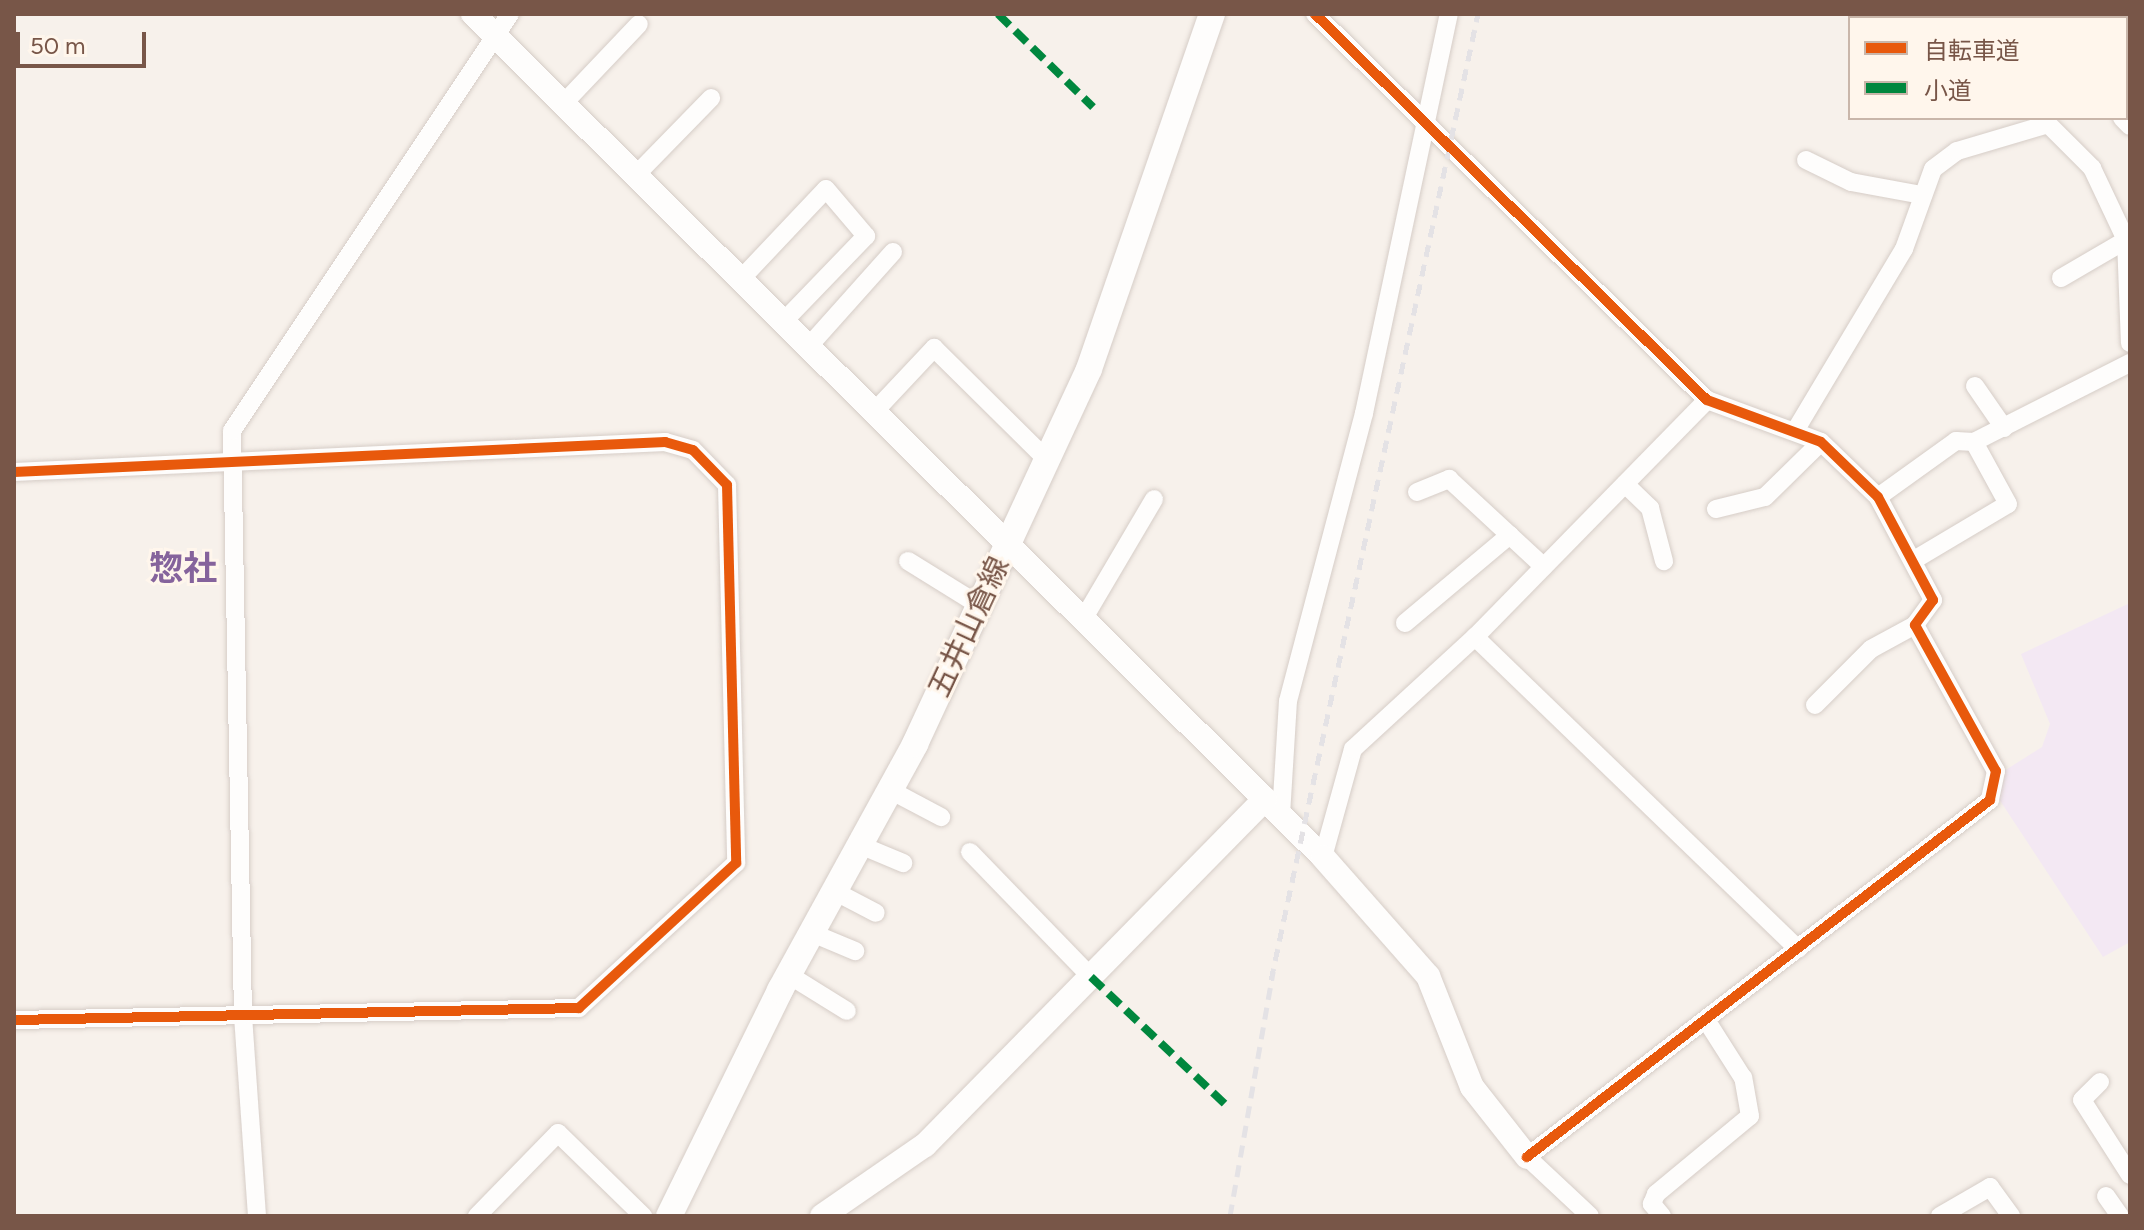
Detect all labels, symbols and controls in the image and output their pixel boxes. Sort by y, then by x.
scale bar [20,16,150,66]
legend [1848,16,2128,120]
text: 50 m [30,31,86,60]
text: 自転車道 [1924,36,2020,65]
text: 小道 [1924,76,1972,105]
district label: 惣社 [149,549,217,589]
street label: 五井山倉線 [921,551,1017,703]

